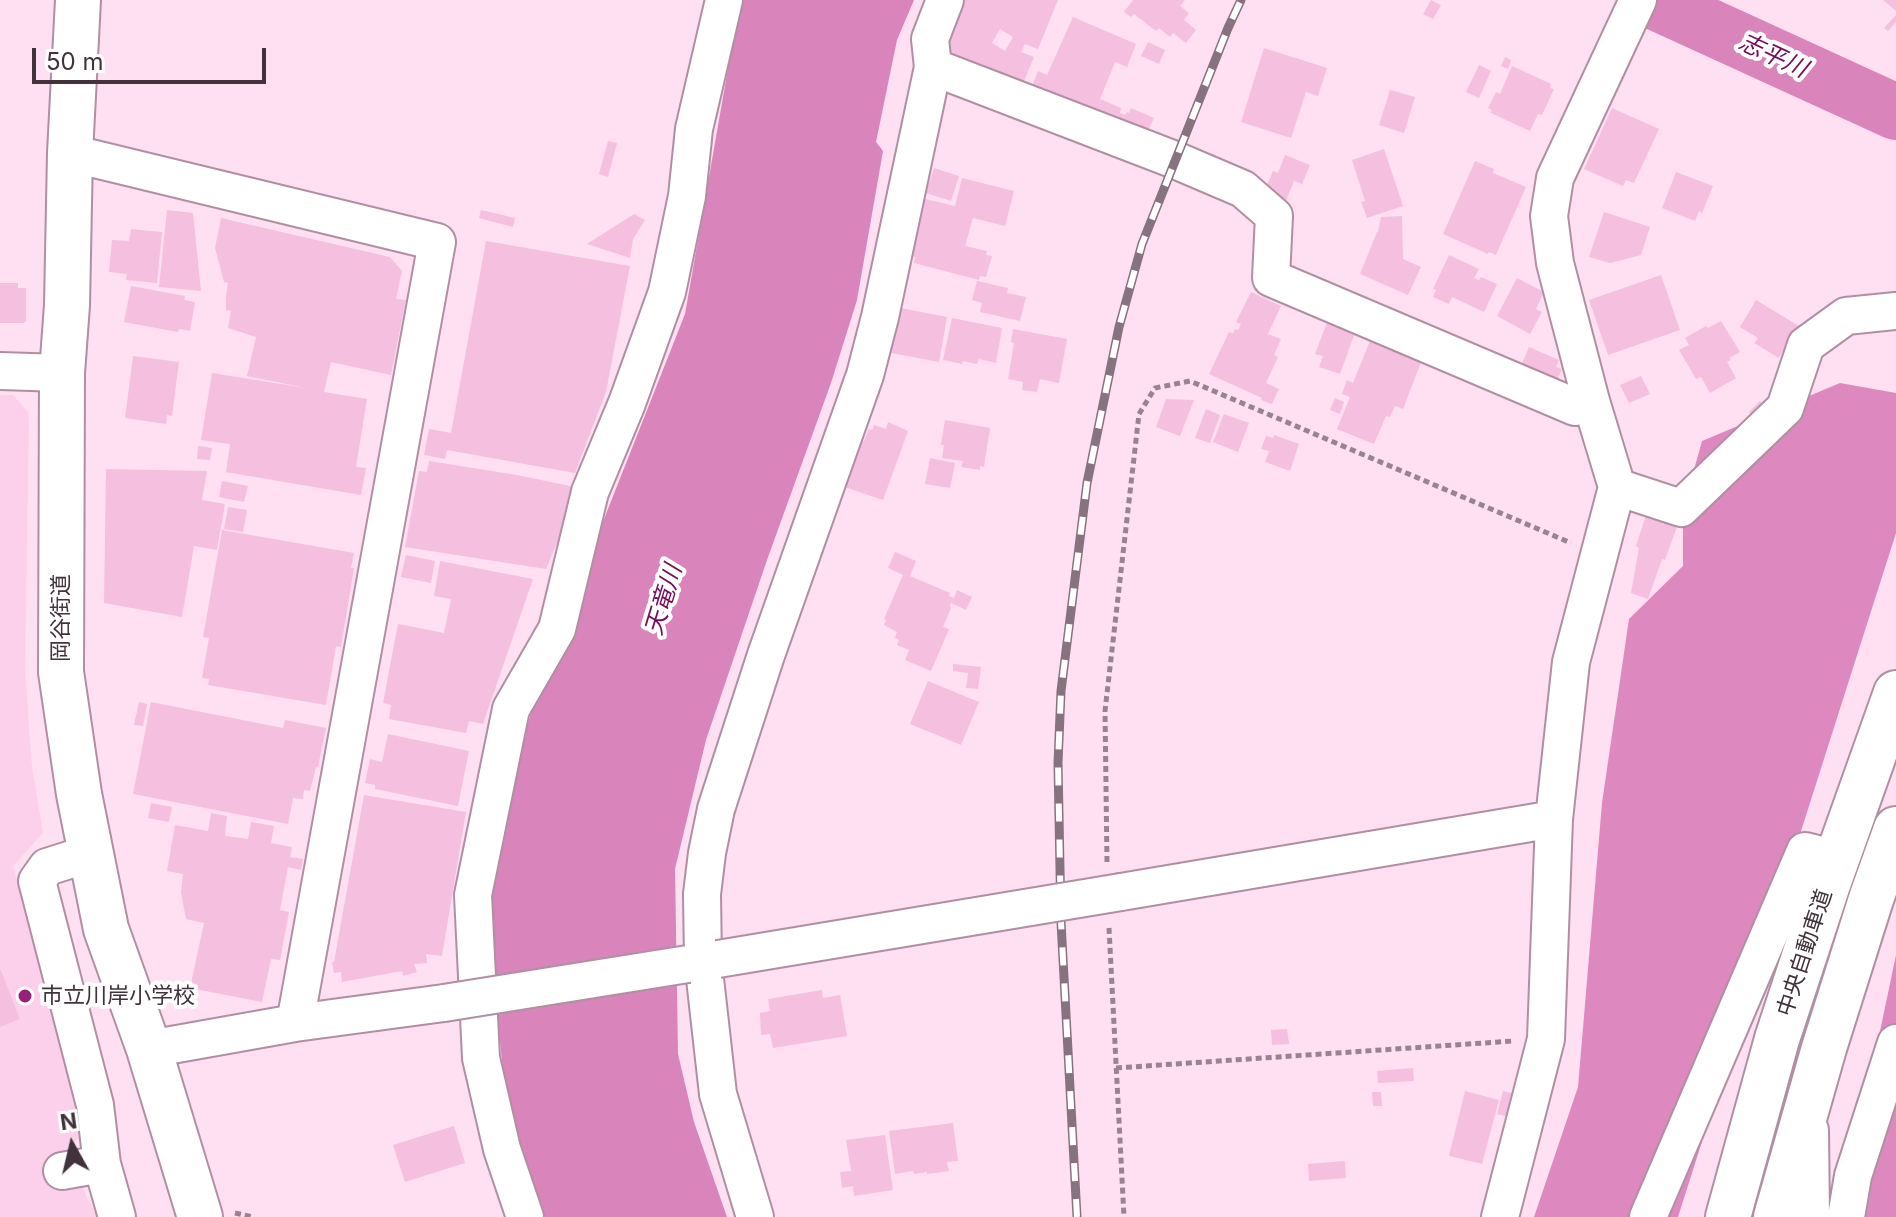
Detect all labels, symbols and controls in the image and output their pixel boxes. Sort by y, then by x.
water label: 志平川 [1734,28,1812,84]
scale bar [36,32,270,82]
text: 50 m [46,47,104,76]
water label: 天竜川 [640,561,688,639]
street label: 岡谷街道 [48,574,74,662]
street label: 中央自動車道 [1772,886,1838,1020]
place label: 市立川岸小学校 [41,983,195,1009]
marker: 市立川岸小学校 [16,987,34,1005]
north arrow [32,1105,112,1185]
text: N [59,1107,79,1135]

